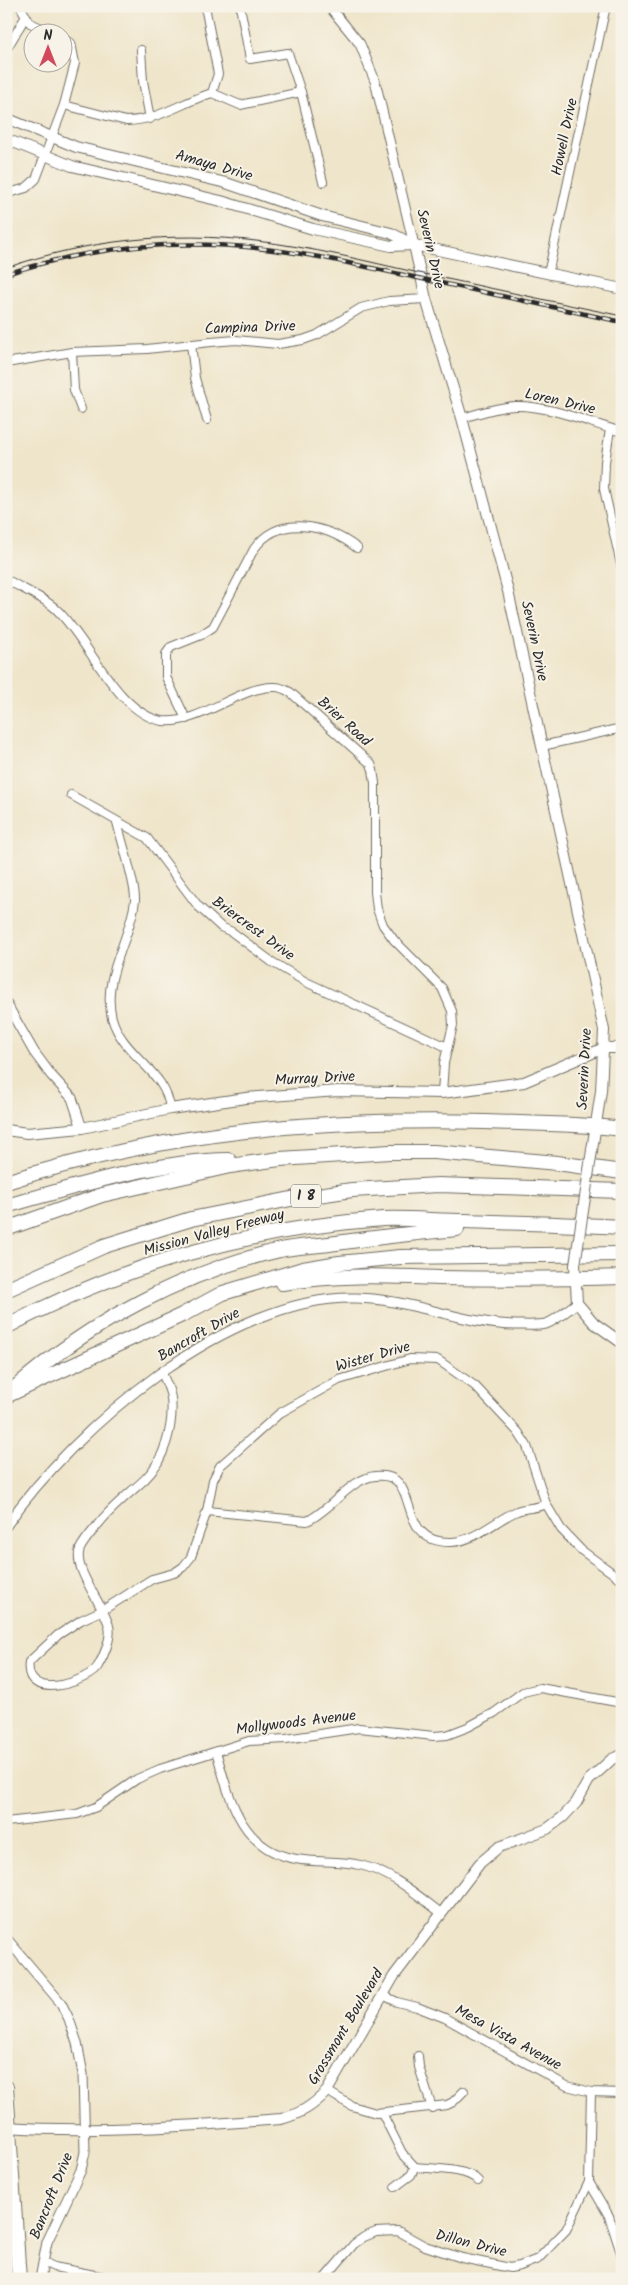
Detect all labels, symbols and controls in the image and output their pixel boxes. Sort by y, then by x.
north arrow [22,22,72,72]
text: N [44,25,53,47]
street label: Howell Drive [545,96,585,178]
street label: Amaya Drive [172,144,256,189]
street label: Severin Drive [409,207,451,292]
street label: Campina Drive [204,314,296,342]
street label: Loren Drive [522,382,598,422]
street label: Severin Drive [514,599,554,684]
street label: Brier Road [311,691,377,753]
street label: Briercrest Drive [206,891,300,968]
street label: Severin Drive [571,1027,599,1110]
street label: Murray Drive [274,1065,356,1093]
road number: I 8 [291,1184,321,1208]
street label: Mission Valley Freeway [141,1202,288,1263]
street label: Bancroft Drive [153,1302,245,1368]
street label: Wister Drive [333,1335,413,1379]
street label: Mollywoods Avenue [235,1704,358,1742]
street label: Grossmont Boulevard [302,1964,391,2090]
street label: Mesa Vista Avenue [450,1999,566,2077]
street label: Bancroft Drive [24,2149,80,2243]
street label: Dillon Drive [433,2224,509,2264]

